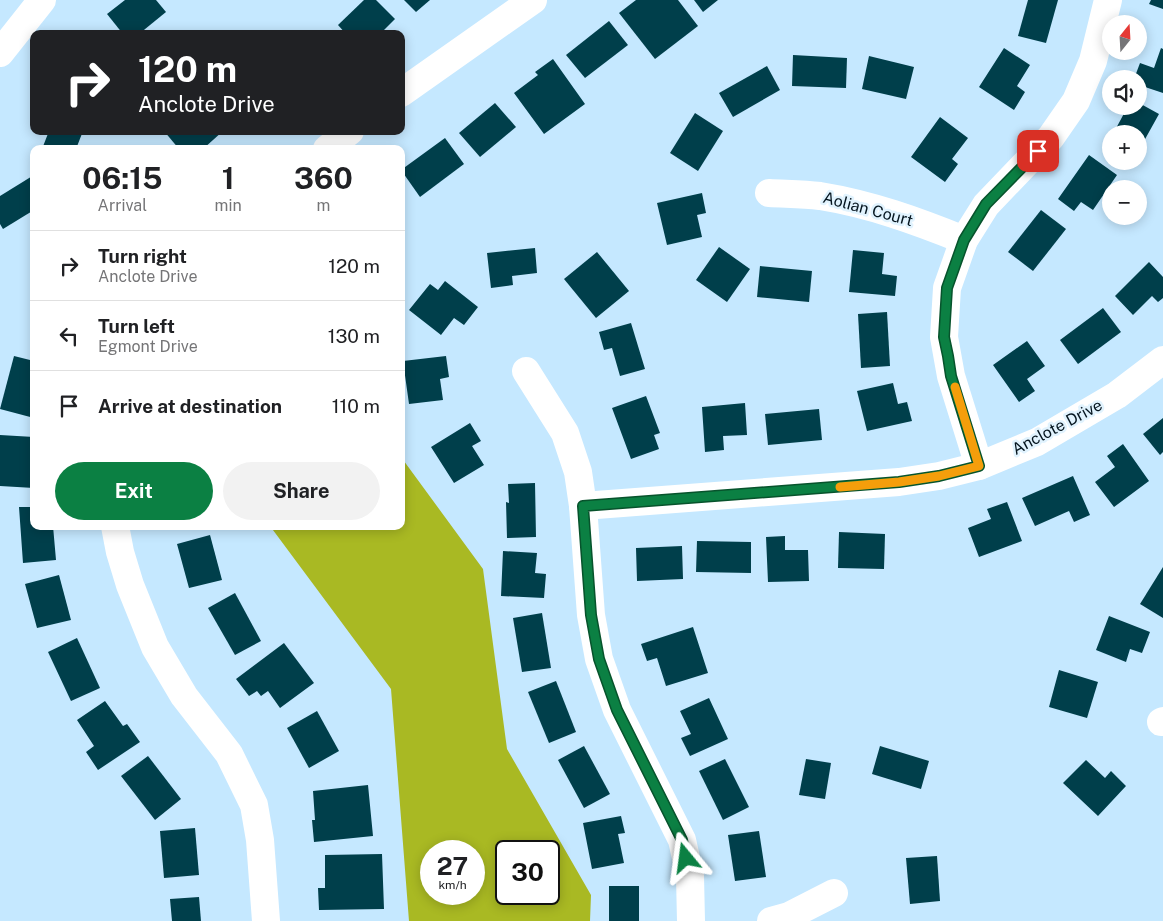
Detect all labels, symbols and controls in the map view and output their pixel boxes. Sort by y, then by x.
north arrow [1102,15,1148,60]
map controls [1102,15,1147,225]
text: 120 m [138,49,237,90]
icon: right [55,50,120,115]
button: sound [1102,70,1147,115]
text: Anclote Drive [138,91,275,117]
button: + [1102,125,1147,170]
pin [1017,130,1059,172]
icon: arrive [1024,137,1052,165]
text: 06:15 [82,160,162,196]
text: 1 [222,160,235,196]
text: 360 [294,160,353,196]
button: − [1102,180,1147,225]
street label: Aolian Court [821,188,915,230]
text: Arrival [98,196,147,215]
text: min [215,196,242,215]
text: m [316,196,330,215]
text: Turn right [98,245,187,267]
icon: right [55,252,83,280]
text: 120 m [328,255,380,277]
text: Anclote Drive [98,267,197,286]
text: Turn left [98,315,175,337]
icon: left [55,322,83,350]
text: 130 m [328,325,380,347]
text: Egmont Drive [98,337,198,356]
icon: arrive [55,392,83,420]
text: Arrive at destination [98,395,282,417]
text: 110 m [332,395,380,417]
street label: Anclote Drive [1009,395,1105,459]
button: Exit [55,462,213,520]
button: Share [223,462,380,520]
position arrow [659,831,711,883]
speed limit sign: 30 [495,840,560,905]
text: 27 [437,851,468,881]
text: km/h [438,878,467,892]

